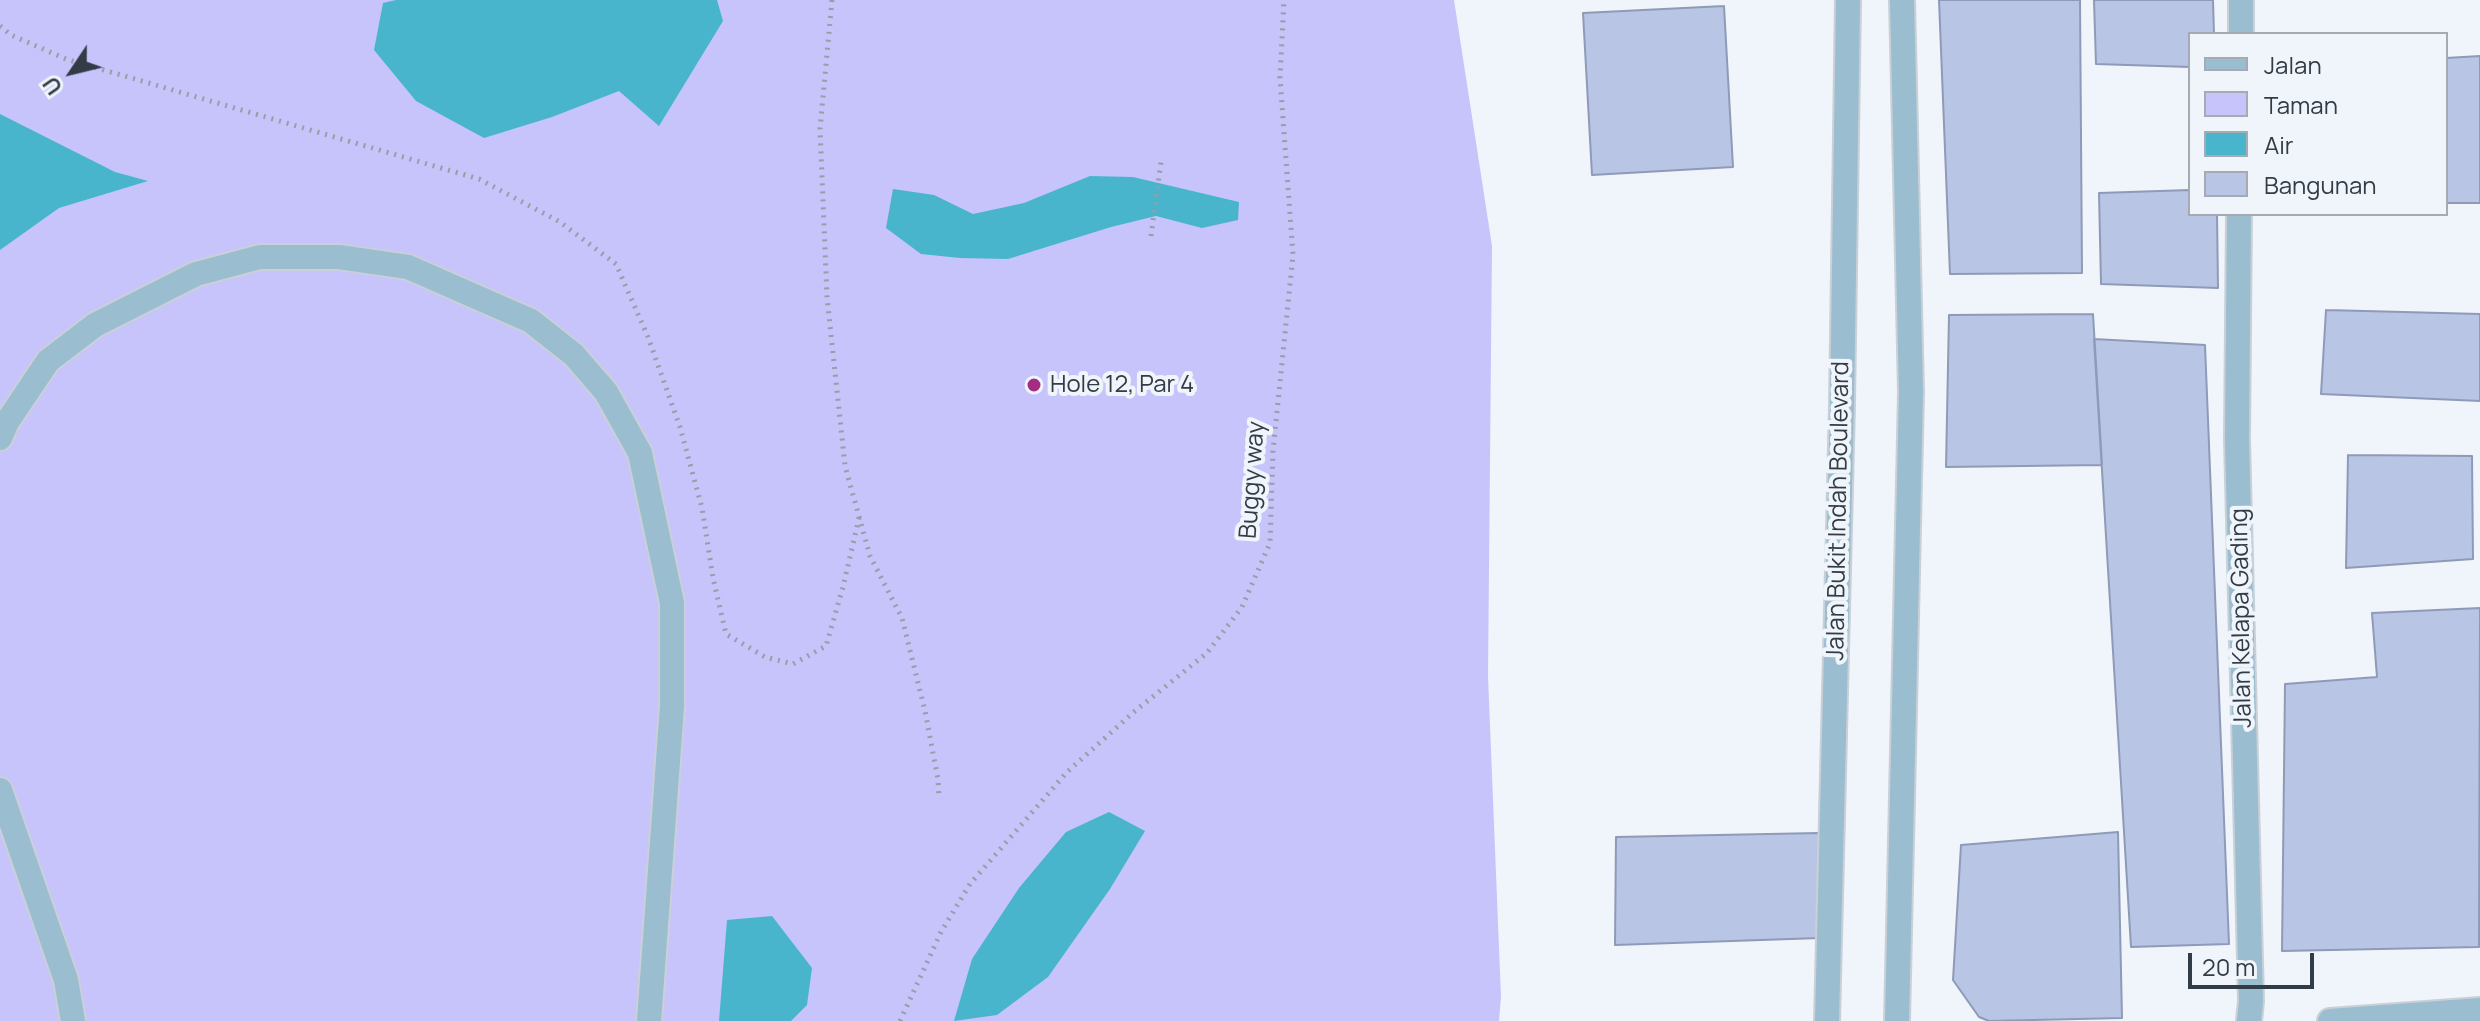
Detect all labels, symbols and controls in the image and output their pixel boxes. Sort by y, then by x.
north arrow [32,32,112,112]
legend [2188,32,2448,216]
text: Jalan [2264,48,2322,81]
text: U [36,71,69,101]
text: Taman [2264,88,2338,121]
text: Air [2264,128,2293,161]
text: Bangunan [2264,168,2377,201]
street label: Jalan Bukit Indah Boulevard [1822,361,1856,661]
place label: Hole 12, Par 4 [1050,371,1194,399]
marker: Hole 12, Par 4 [1025,376,1043,394]
street label: Buggy way [1235,420,1271,540]
street label: Jalan Kelapa Gading [2226,508,2258,728]
scale bar [2192,937,2318,987]
text: 20 m [2202,950,2255,983]

